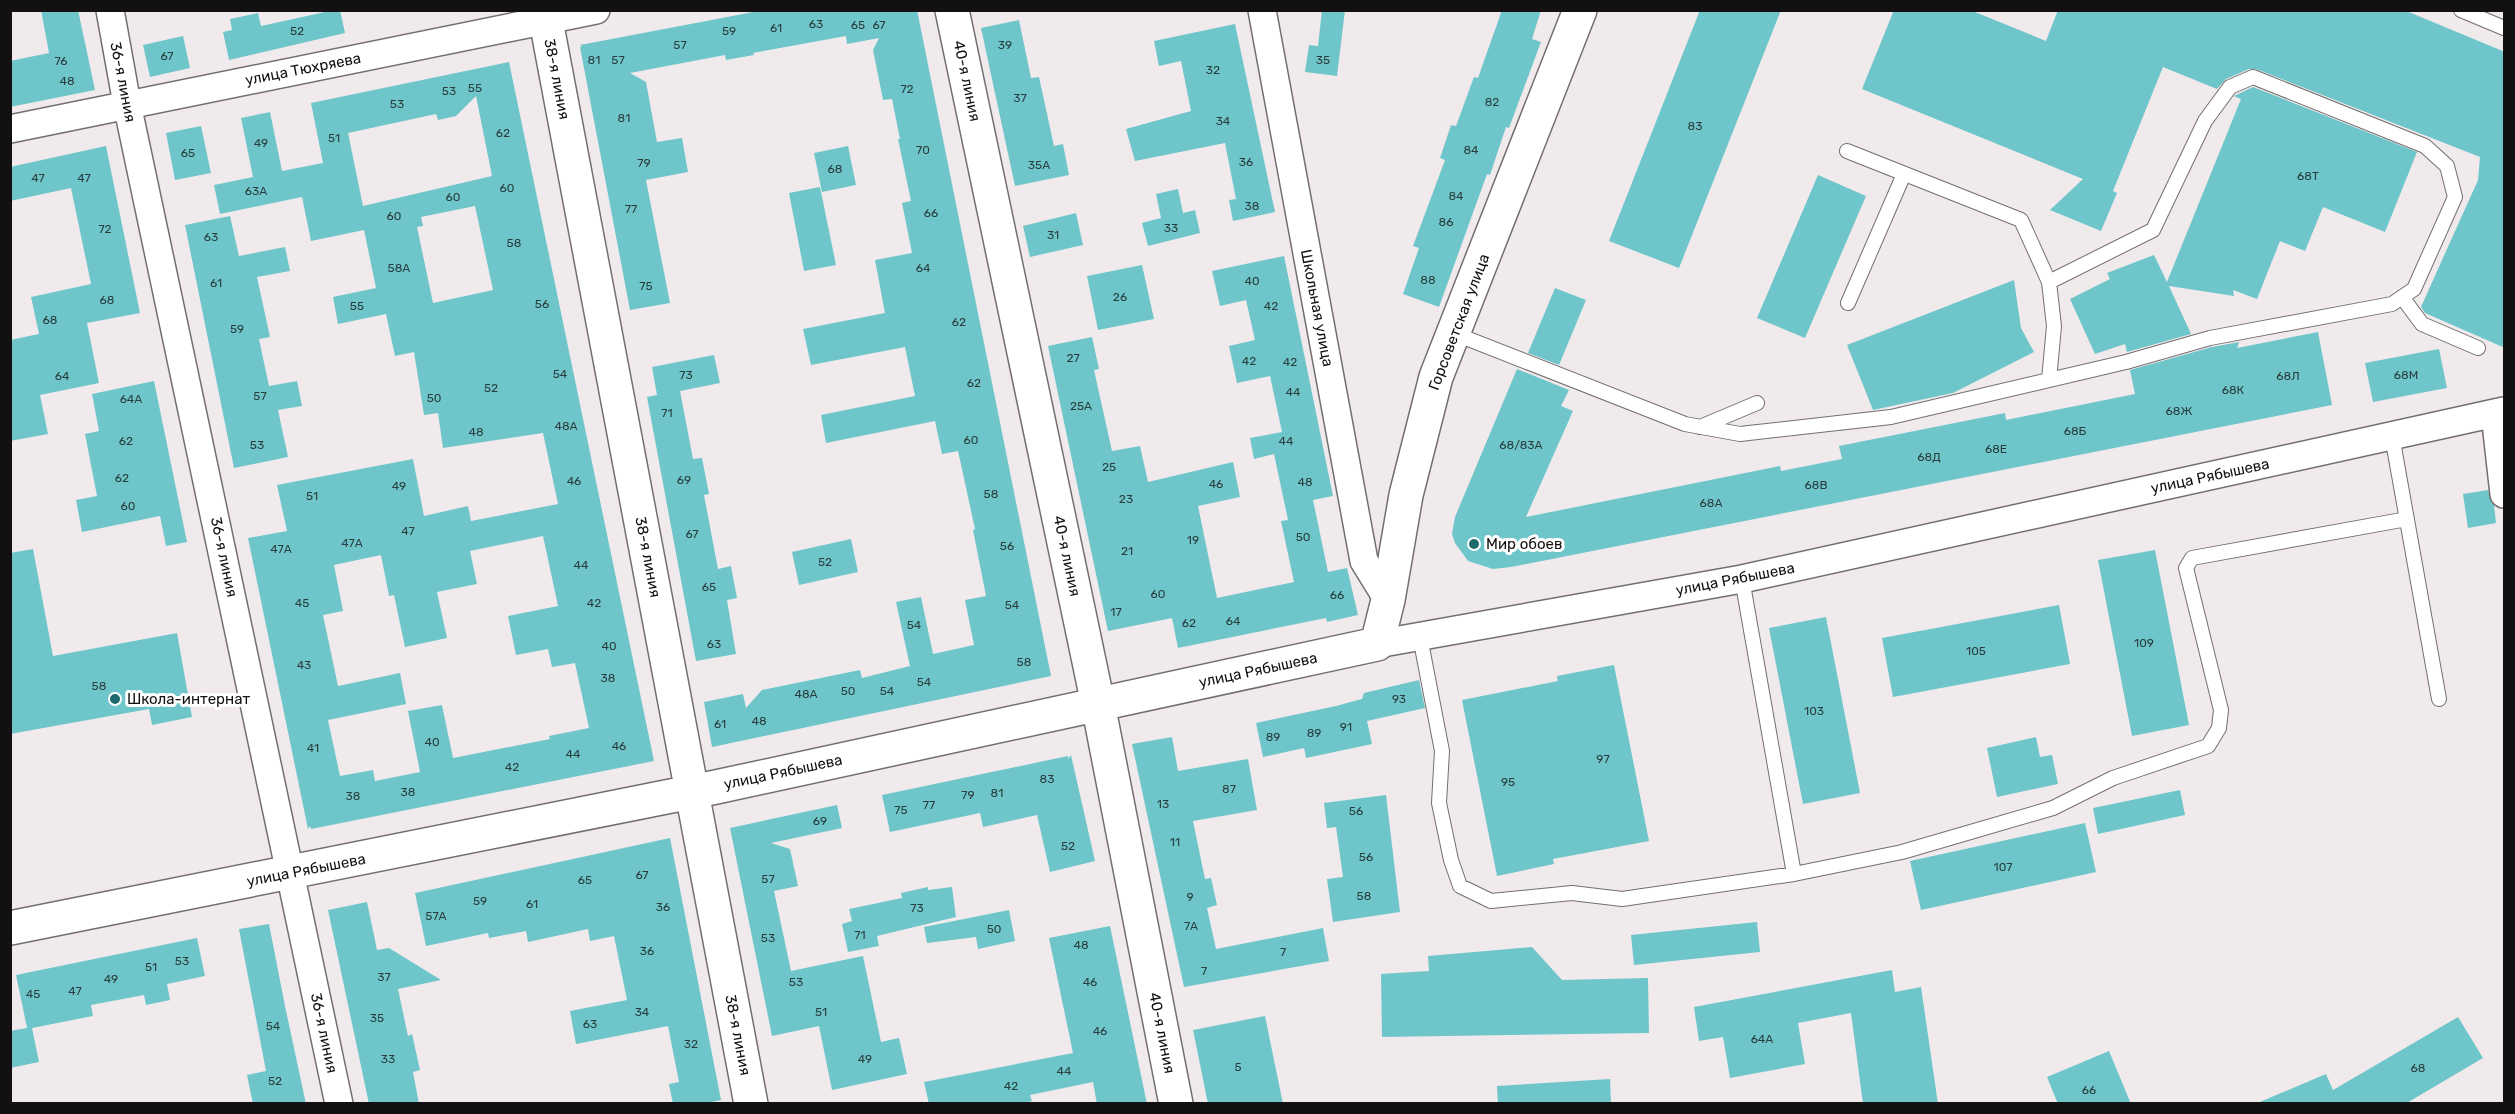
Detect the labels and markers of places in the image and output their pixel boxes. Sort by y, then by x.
place label: Мир обоев [1486,535,1562,553]
marker: Мир обоев [1467,537,1481,551]
place label: Школа-интернат [127,690,250,708]
marker: Школа-интернат [108,692,122,706]

